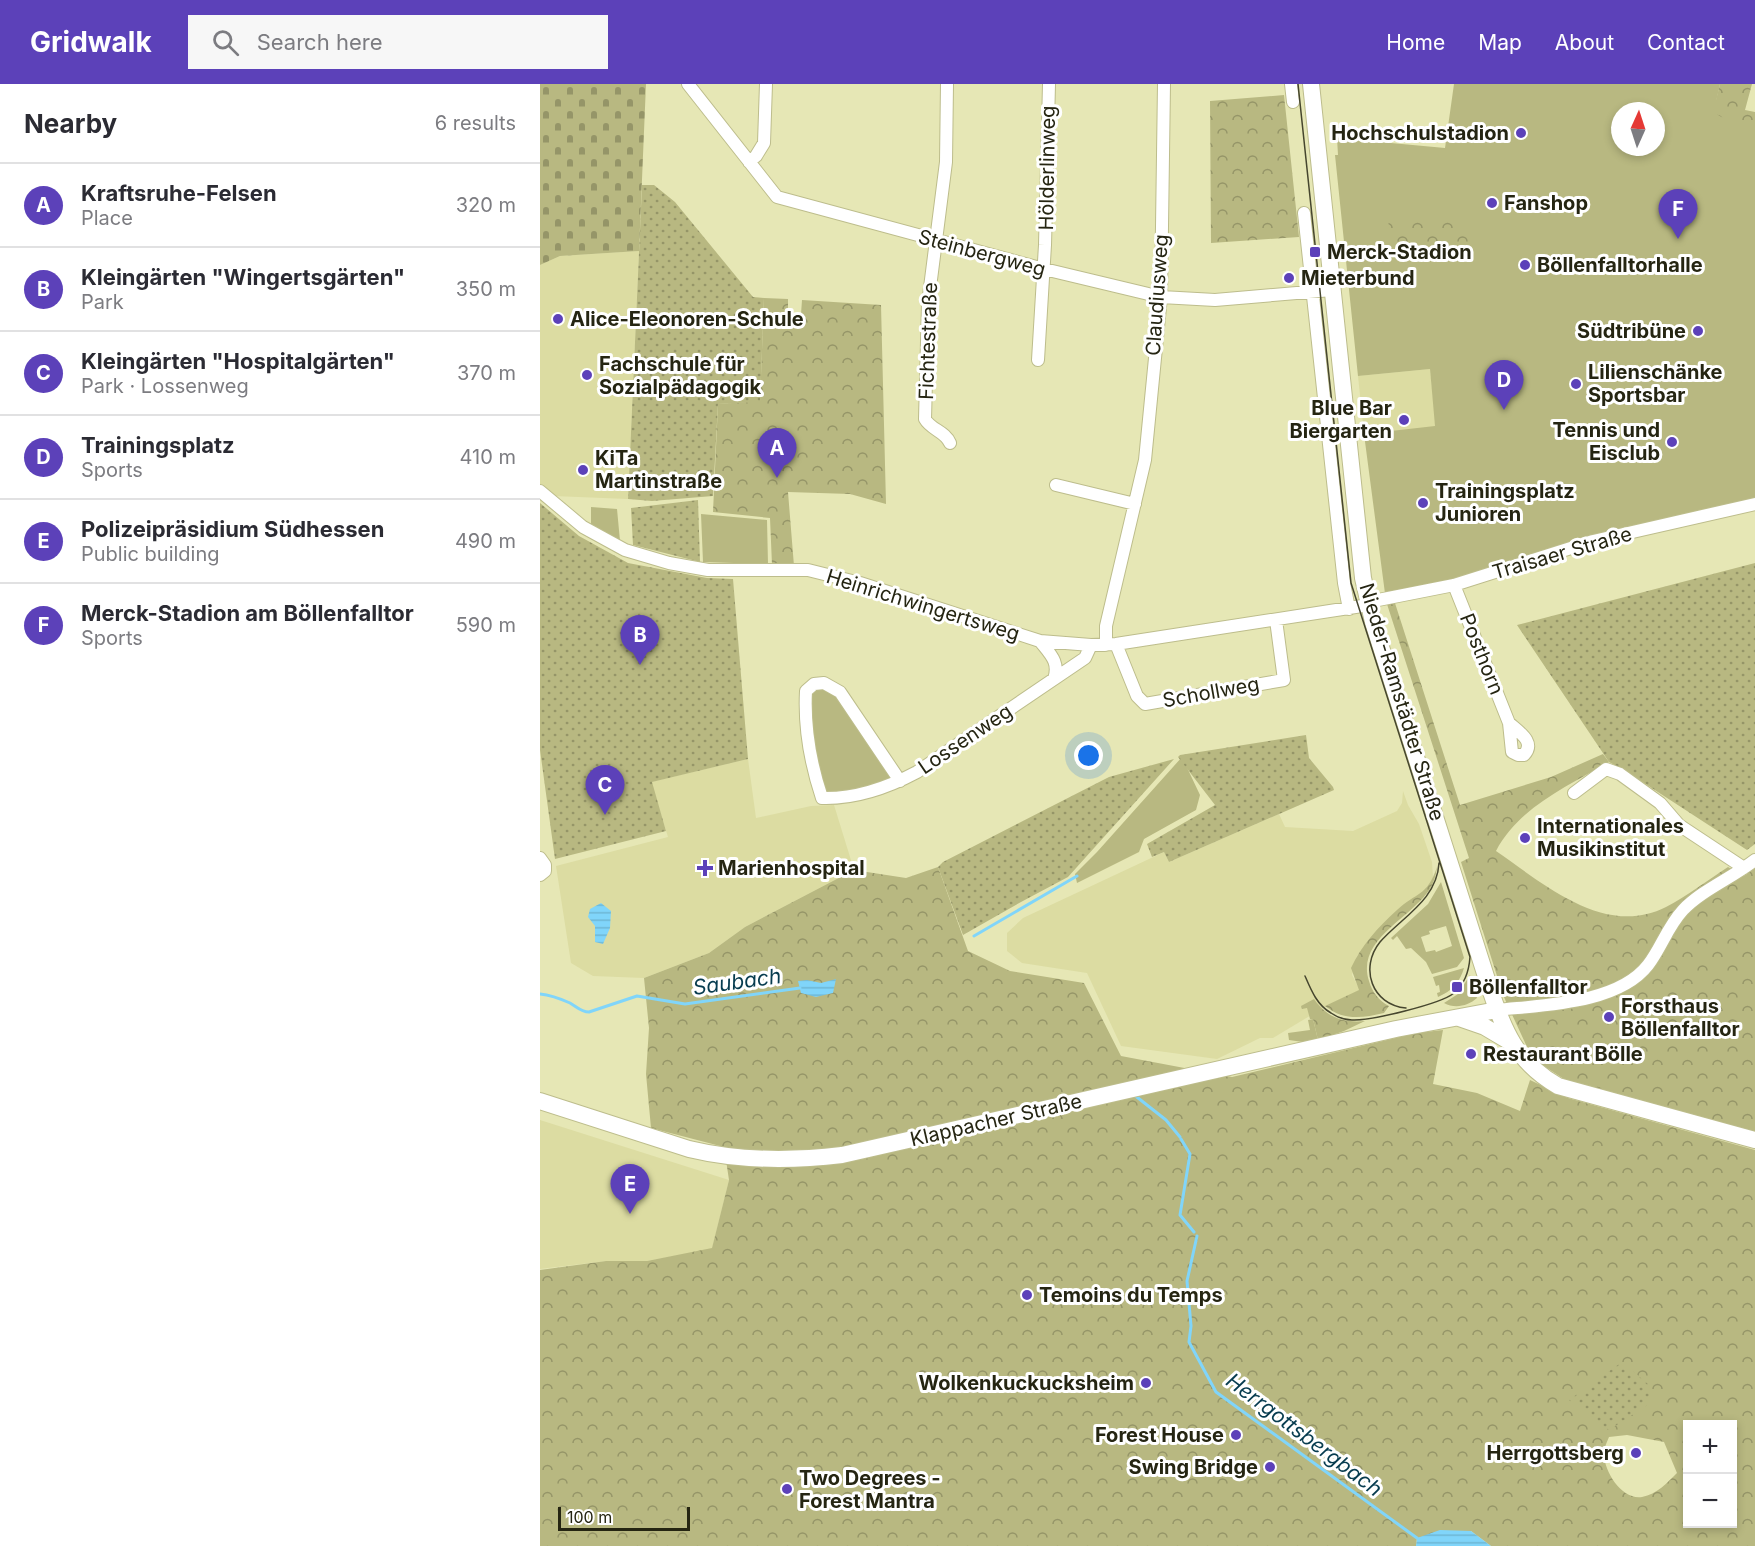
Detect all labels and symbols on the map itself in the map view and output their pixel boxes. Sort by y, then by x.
north arrow [1611,102,1665,156]
street label: Hölderlinweg [1034,105,1060,231]
place label: Hochschulstadion [1331,121,1509,145]
marker: Hochschulstadion [1514,126,1528,140]
pin: F [1658,190,1698,239]
place label: Fanshop [1504,191,1588,215]
marker: Fanshop [1485,196,1499,210]
street label: Steinbergweg [916,224,1048,282]
street label: Claudiusweg [1141,233,1173,357]
place label: Merck-Stadion [1327,240,1472,264]
marker: Merck-Stadion [1308,245,1322,259]
place label: Böllenfalltorhalle [1537,253,1703,277]
marker: Böllenfalltorhalle [1518,258,1532,272]
place label: Mieterbund [1301,266,1415,290]
marker: Mieterbund [1282,271,1296,285]
street label: Fichtestraße [914,282,942,400]
place label: Alice-Eleonoren-Schule [570,307,804,331]
marker: Alice-Eleonoren-Schule [551,312,565,326]
place label: Südtribüne [1577,319,1686,343]
marker: Südtribüne [1691,324,1705,338]
place label: Fachschule für Sozialpädagogik [599,352,761,399]
pin: D [1484,360,1524,410]
place label: Lilienschänke Sportsbar [1588,360,1723,407]
marker: Fachschule für Sozialpädagogik [580,368,594,382]
marker: Lilienschänke Sportsbar [1569,377,1583,391]
place label: Blue Bar Biergarten [1290,396,1392,443]
marker: Blue Bar Biergarten [1397,413,1411,427]
place label: Tennis und Eisclub [1553,418,1660,465]
pin: A [758,428,796,478]
marker: Tennis und Eisclub [1665,435,1679,449]
place label: KiTa Martinstraße [595,446,722,493]
marker: KiTa Martinstraße [576,463,590,477]
place label: Trainingsplatz Junioren [1435,479,1575,526]
marker: Trainingsplatz Junioren [1416,496,1430,510]
street label: Traisaer Straße [1489,522,1635,584]
street label: Heinrichwingertsweg [823,564,1023,646]
street label: Nieder-Ramstädter Straße [1354,580,1450,824]
street label: Posthorn [1455,610,1509,698]
pin: B [620,616,660,665]
street label: Schollweg [1161,672,1261,712]
street label: Lossenweg [914,699,1016,779]
your location [1074,741,1103,770]
pin: C [586,766,624,815]
place label: Internationales Musikinstitut [1537,814,1684,861]
marker: Internationales Musikinstitut [1518,831,1532,845]
place label: Marienhospital [718,856,865,880]
marker: Marienhospital [696,859,714,877]
water label: Saubach [691,963,783,1000]
place label: Böllenfalltor [1469,975,1588,999]
marker: Böllenfalltor [1450,980,1464,994]
place label: Forsthaus Böllenfalltor [1621,994,1740,1041]
marker: Forsthaus Böllenfalltor [1602,1010,1616,1024]
place label: Restaurant Bölle [1483,1042,1643,1066]
marker: Restaurant Bölle [1464,1047,1478,1061]
street label: Klappacher Straße [908,1089,1084,1151]
pin: E [610,1164,650,1214]
place label: Temoins du Temps [1039,1283,1223,1307]
marker: Temoins du Temps [1020,1288,1034,1302]
water label: Herrgottsbergbach [1221,1368,1387,1501]
place label: Wolkenkuckucksheim [919,1371,1134,1395]
marker: Wolkenkuckucksheim [1139,1376,1153,1390]
place label: Forest House [1095,1423,1224,1447]
marker: Forest House [1229,1428,1243,1442]
place label: Herrgottsberg [1486,1441,1624,1465]
marker: Herrgottsberg [1629,1446,1643,1460]
place label: Swing Bridge [1129,1455,1258,1479]
marker: Swing Bridge [1263,1460,1277,1474]
place label: Two Degrees - Forest Mantra [799,1466,941,1513]
marker: Two Degrees - Forest Mantra [780,1482,794,1496]
scale bar [558,1504,690,1532]

